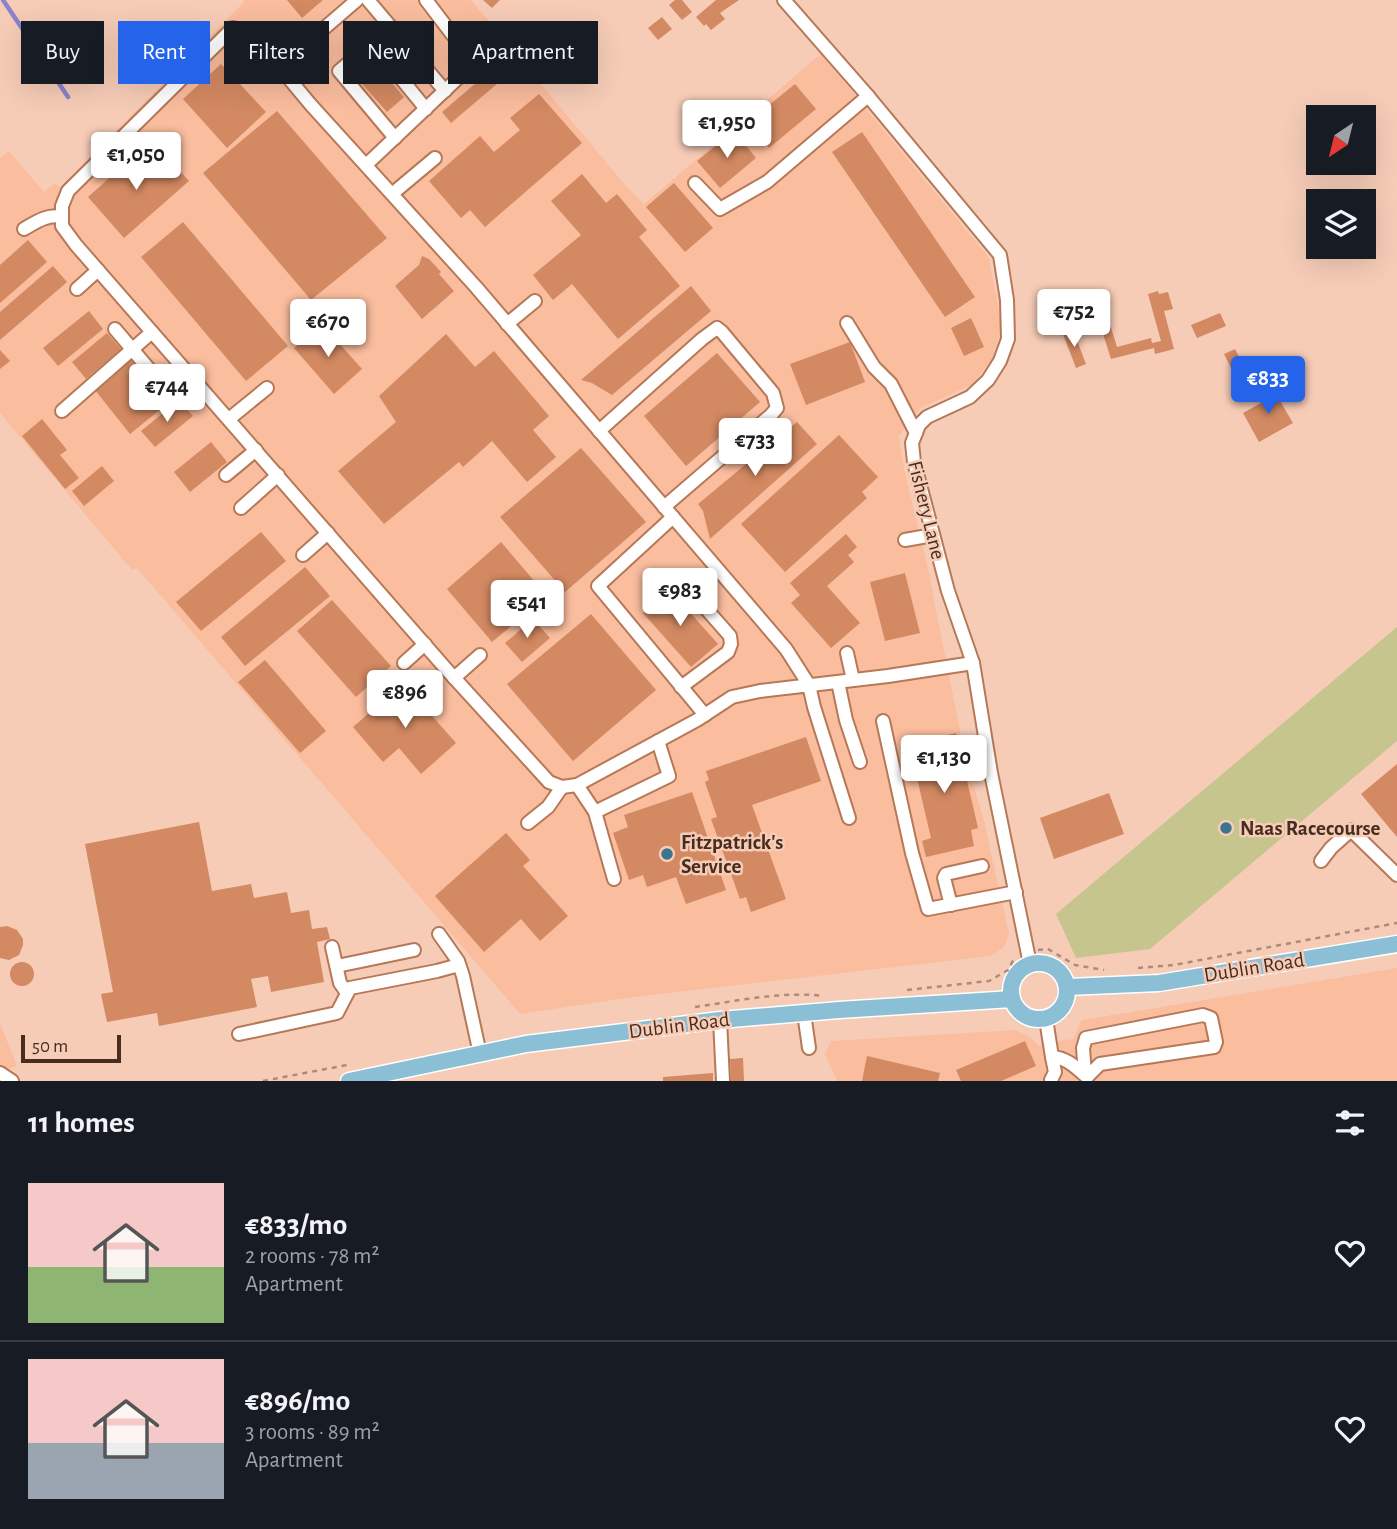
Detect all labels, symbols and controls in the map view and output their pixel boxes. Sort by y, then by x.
chip: Buy [21,21,104,84]
chip: Rent [118,21,210,84]
chip: Filters [224,21,329,84]
chip: New [343,21,434,84]
chip: Apartment [448,21,598,84]
pin: €1,950 [670,100,784,160]
north arrow [1306,105,1376,175]
map controls [1306,105,1376,259]
text: €1,950 [698,111,756,134]
pin: €1,050 [79,132,193,192]
text: €1,050 [107,143,165,166]
button: layers [1306,189,1376,259]
pin: €752 [1033,290,1115,349]
pin: €670 [287,300,369,359]
text: €752 [1053,300,1095,323]
text: €670 [306,310,350,333]
pin: €833 [1227,356,1309,416]
pin: €744 [126,364,208,424]
text: €833 [1247,367,1289,390]
text: €744 [145,375,189,398]
pin: €733 [714,419,796,478]
text: €733 [735,429,775,452]
street label: Fishery Lane [904,459,949,562]
pin: €983 [639,568,721,628]
text: €983 [658,579,702,602]
pin: €541 [486,580,568,640]
text: €541 [507,591,547,614]
pin: €896 [364,670,446,730]
text: €896 [383,681,427,704]
pin: €1,130 [887,736,1001,795]
text: €1,130 [917,746,971,769]
place label: Naas Racecourse [1240,818,1381,839]
marker: Naas Racecourse [1218,820,1234,836]
place label: Fitzpatrick's Service [681,832,783,877]
marker: Fitzpatrick's Service [659,846,675,862]
street label: Dublin Road [1202,949,1306,986]
street label: Dublin Road [627,1009,731,1042]
scale bar [21,1032,121,1064]
text: 50 m [32,1037,68,1056]
icon: filters [1331,1104,1369,1142]
text: 11 homes [28,1108,135,1138]
text: €833/mo [245,1210,347,1240]
icon: home [84,1211,168,1295]
icon: heart [1331,1234,1369,1272]
text: 2 rooms · 78 m² [245,1245,380,1268]
text: Apartment [245,1273,343,1296]
text: €896/mo [245,1386,350,1416]
icon: home [84,1387,168,1471]
icon: heart [1331,1410,1369,1448]
text: 3 rooms · 89 m² [245,1421,380,1444]
text: Apartment [245,1449,343,1472]

